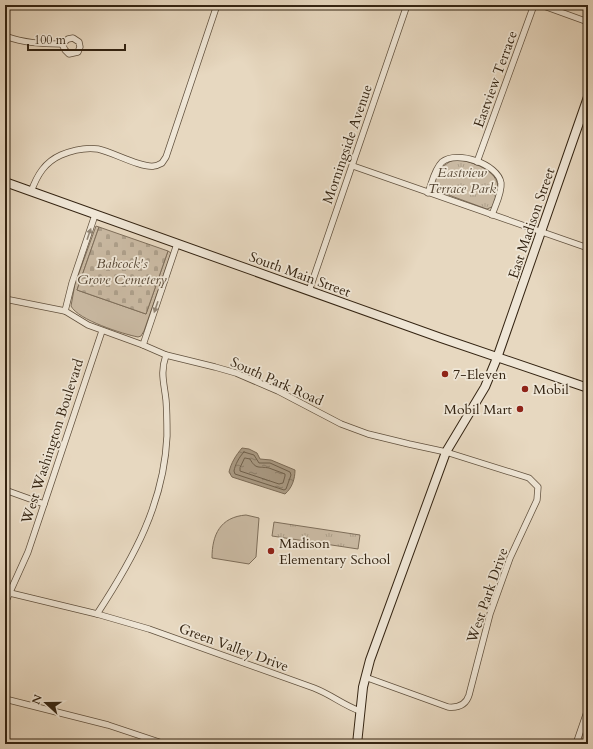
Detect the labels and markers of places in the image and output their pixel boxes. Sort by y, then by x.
place label: 7-Eleven [453,365,506,384]
marker: 7-Eleven [440,369,450,379]
place label: Mobil [533,380,569,399]
marker: Mobil [520,384,530,394]
place label: Mobil Mart [444,400,513,419]
marker: Mobil Mart [515,404,525,414]
place label: Madison Elementary School [279,534,391,569]
marker: Madison Elementary School [266,546,276,556]

